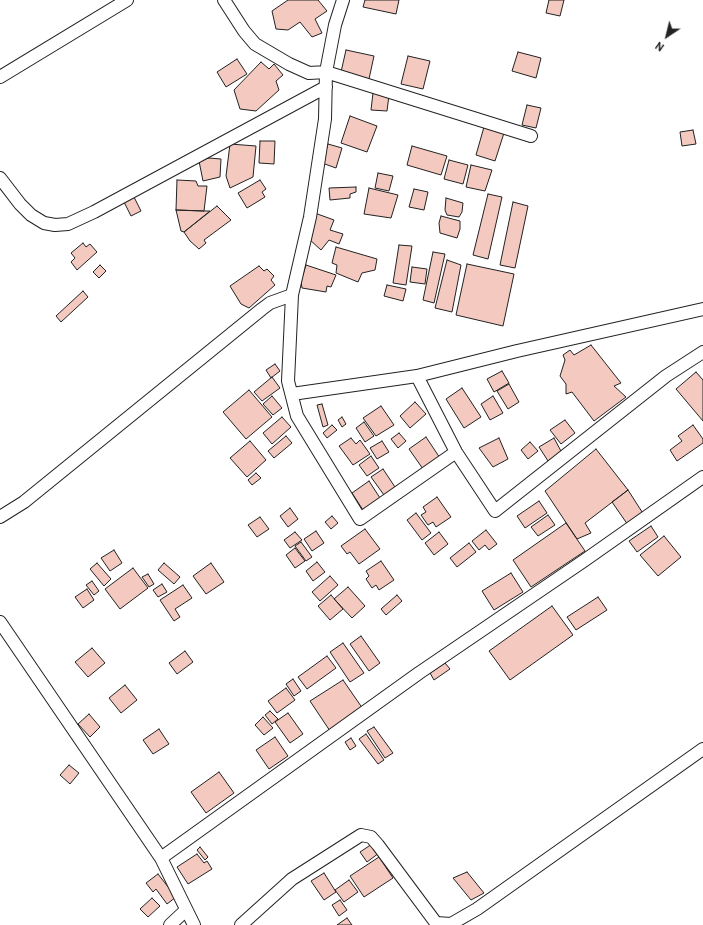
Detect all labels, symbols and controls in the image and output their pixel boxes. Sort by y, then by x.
north arrow [647,16,687,56]
text: N [653,38,667,54]

